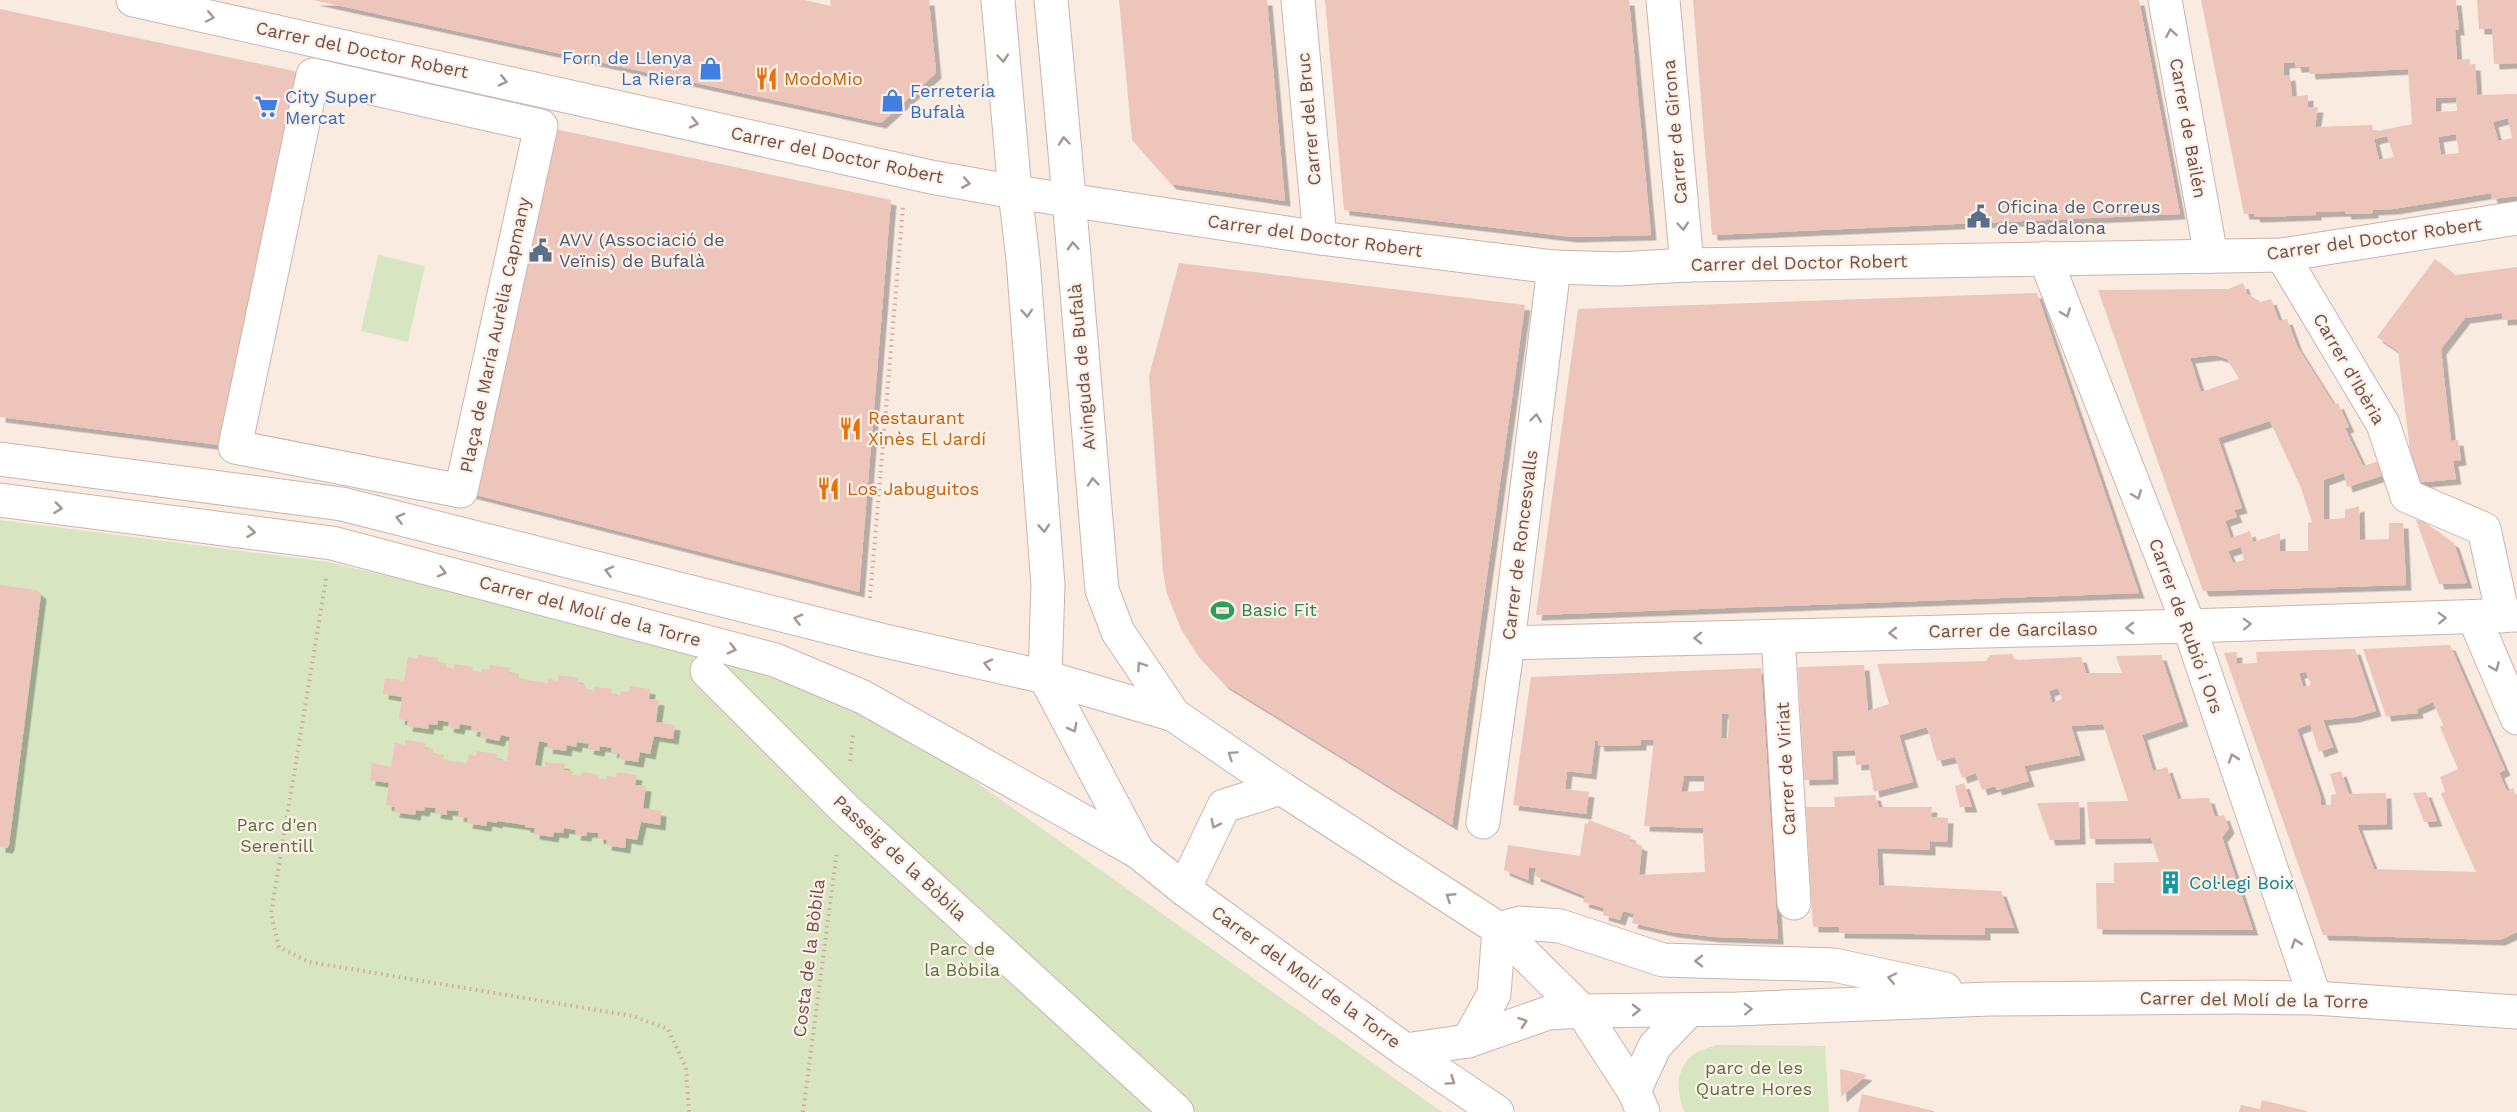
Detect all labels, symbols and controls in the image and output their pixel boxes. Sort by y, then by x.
one-way arrow [205,9,215,22]
street label: Carrer del Doctor Robert [254,17,471,82]
one-way arrow [2165,28,2178,38]
place label: Forn de Llenya La Riera [562,47,692,89]
street label: Carrer del Bruc [1292,52,1325,186]
one-way arrow [996,54,1009,63]
shop icon: Forn de Llenya La Riera [697,55,723,81]
street label: Carrer de Bailén [2166,56,2211,200]
street label: Carrer de Girona [1658,59,1691,205]
restaurant icon: ModoMio [753,66,779,92]
place label: ModoMio [784,68,863,89]
one-way arrow [498,74,508,87]
place label: Ferretería Bufalà [910,80,995,122]
place label: City Super Mercat [285,86,376,128]
shop icon: Ferretería Bufalà [879,88,905,114]
supermarket icon: City Super Mercat [254,94,280,120]
one-way arrow [689,116,699,129]
street label: Carrer del Doctor Robert [729,122,946,187]
one-way arrow [1058,137,1071,146]
one-way arrow [961,176,971,189]
street label: Plaça de Maria Aurèlia Capmany [455,195,534,475]
place label: Oficina de Correus de Badalona [1997,196,2161,238]
public building icon: Oficina de Correus de Badalona [1966,204,1992,230]
street label: Carrer del Doctor Robert [1206,210,1424,261]
street label: Carrer del Doctor Robert [2265,213,2483,264]
one-way arrow [1676,221,1689,230]
place label: AVV (Associació de Veïnis) de Bufalà [559,229,725,271]
public building icon: AVV (Associació de Veïnis) de Bufalà [528,237,554,263]
one-way arrow [1066,241,1079,250]
street label: Carrer del Doctor Robert [1690,250,1908,275]
street label: Avinguda de Bufalà [1064,283,1099,451]
one-way arrow [2059,307,2071,318]
one-way arrow [1021,308,1034,317]
street label: Carrer d'Ibèria [2309,309,2390,428]
place label: Restaurant Xinès El Jardí [868,407,986,449]
one-way arrow [1529,413,1542,422]
restaurant icon: Restaurant Xinès El Jardí [837,415,863,441]
street label: Carrer de Roncesvalls [1497,449,1542,641]
restaurant icon: Los Jabuguitos [816,476,842,502]
one-way arrow [1087,477,1100,486]
place label: Los Jabuguitos [847,478,979,499]
one-way arrow [2130,488,2142,499]
one-way arrow [53,501,63,513]
one-way arrow [395,513,405,526]
one-way arrow [1037,524,1050,533]
one-way arrow [247,526,256,538]
street label: Carrer de Rubió i Ors [2145,535,2228,716]
one-way arrow [436,565,447,577]
one-way arrow [604,566,614,579]
street label: Carrer del Molí de la Torre [477,571,703,650]
sports icon: Basic Fit [1210,597,1236,623]
place label: Basic Fit [1241,599,1317,620]
one-way arrow [2438,611,2447,624]
one-way arrow [793,614,803,627]
street label: Carrer de Garcilaso [1928,618,2098,641]
one-way arrow [2243,618,2252,631]
one-way arrow [2126,621,2135,634]
one-way arrow [1889,627,1898,639]
one-way arrow [1694,631,1703,644]
one-way arrow [727,641,737,654]
one-way arrow [983,658,993,671]
one-way arrow [2488,661,2500,672]
one-way arrow [1138,662,1149,673]
street label: Carrer de Viriat [1771,701,1799,836]
one-way arrow [1065,722,1077,733]
one-way arrow [1228,751,1239,762]
one-way arrow [2228,753,2241,764]
street label: Passeig de la Bòbila [829,790,971,925]
park label: Parc d'en Serentill [236,814,318,856]
one-way arrow [1211,818,1223,829]
building icon: Col·legi Boix [2158,870,2184,896]
place label: Col·legi Boix [2189,872,2294,893]
street label: Costa de la Bòbila [788,877,829,1038]
one-way arrow [1446,894,1457,905]
street label: Carrer del Molí de la Torre [1208,901,1405,1052]
park label: Parc de la Bòbila [924,938,1000,980]
one-way arrow [2290,938,2303,949]
one-way arrow [1694,954,1703,967]
one-way arrow [1887,972,1897,985]
street label: Carrer del Molí de la Torre [2139,987,2369,1012]
one-way arrow [1743,1003,1752,1015]
one-way arrow [1631,1004,1640,1016]
one-way arrow [1517,1016,1528,1029]
park label: parc de les Quatre Hores [1696,1057,1812,1099]
one-way arrow [1444,1074,1455,1085]

